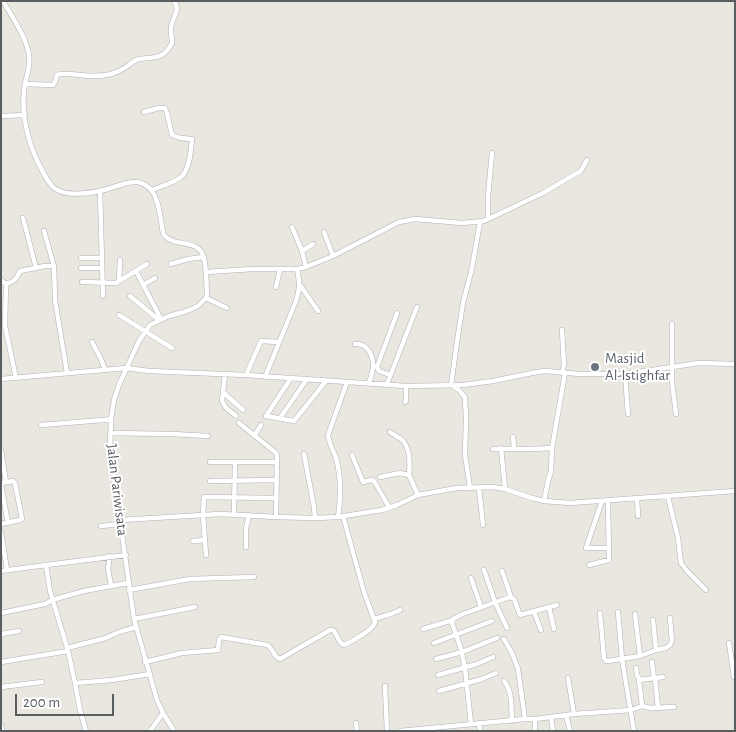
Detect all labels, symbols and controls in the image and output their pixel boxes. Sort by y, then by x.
place label: Masjid Al-Istighfar [605,349,670,384]
marker: Masjid Al-Istighfar [589,361,601,373]
street label: Jalan Pariwisata [102,443,132,537]
scale bar [18,684,116,716]
text: 200 m [23,695,60,710]

